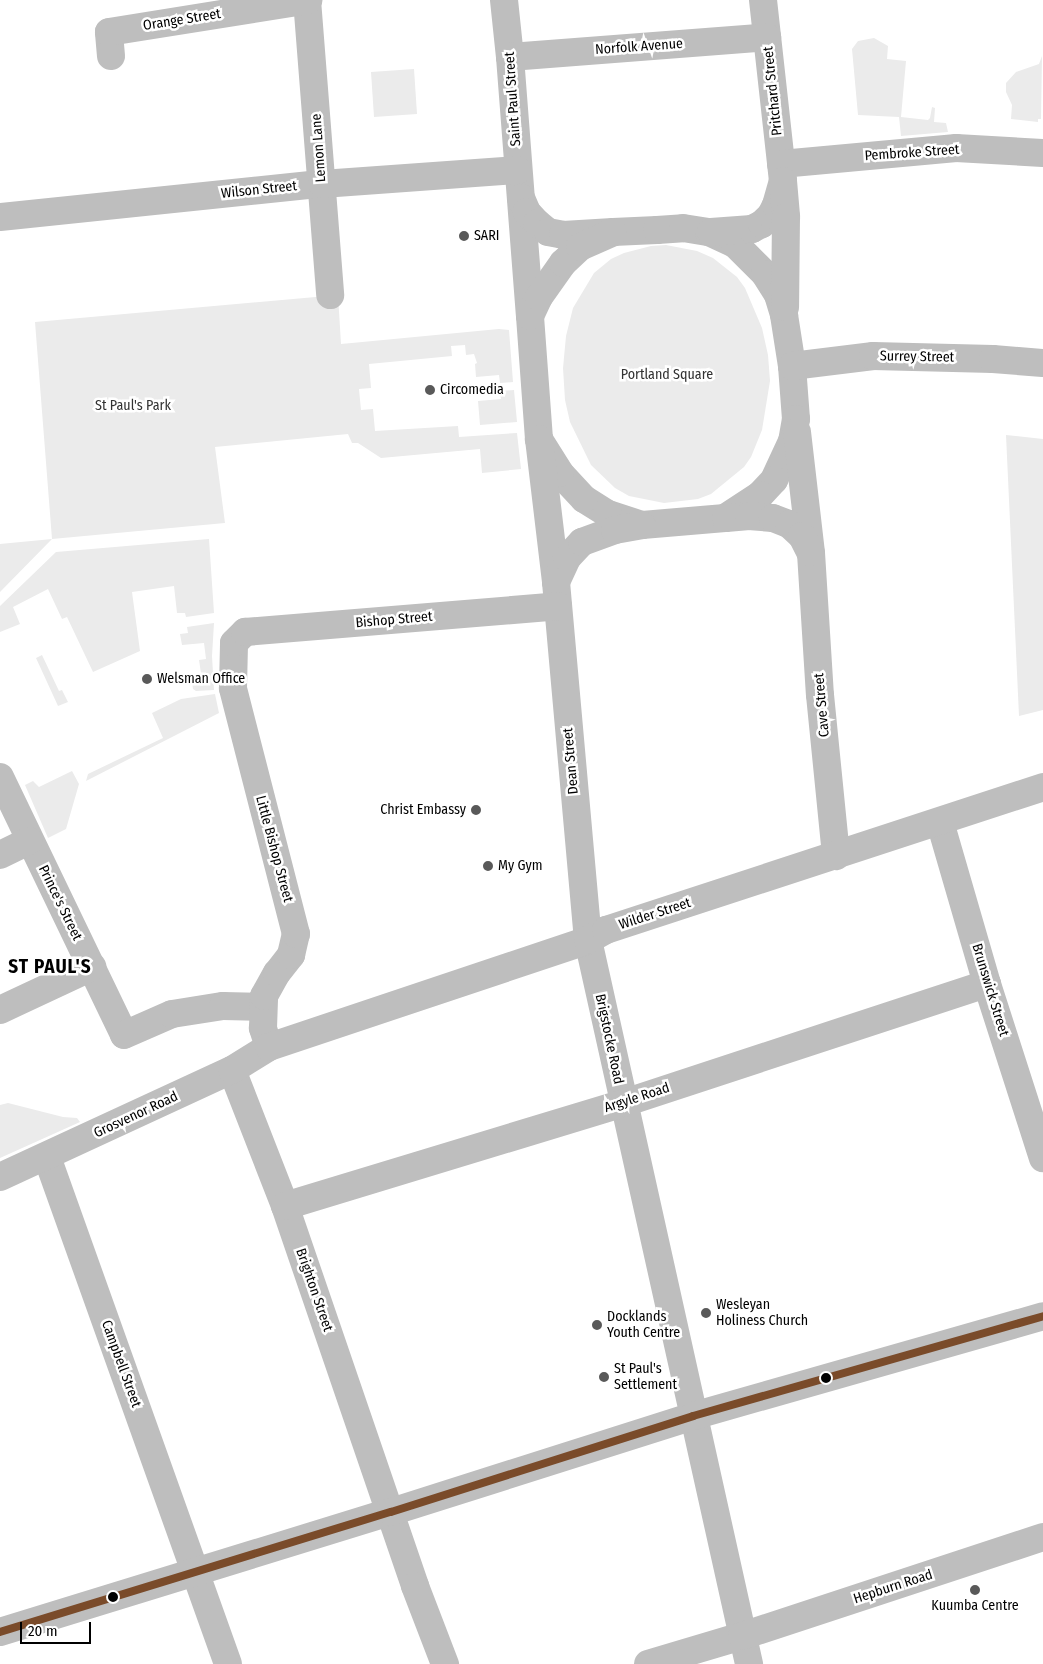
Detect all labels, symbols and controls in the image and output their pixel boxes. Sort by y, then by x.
street label: Orange Street [142,6,222,34]
street label: Norfolk Avenue [595,36,683,58]
street label: Pritchard Street [760,45,786,137]
street label: Saint Paul Street [501,51,525,147]
street label: Lemon Lane [308,113,330,183]
street label: Pembroke Street [864,141,960,165]
street label: Wilson Street [220,178,298,202]
place label: SARI [474,228,500,244]
marker: SARI [458,230,470,242]
street label: Surrey Street [880,348,954,366]
park label: Portland Square [621,367,713,383]
place label: Circomedia [440,382,504,398]
marker: Circomedia [424,384,436,396]
park label: St Paul's Park [95,398,171,414]
street label: Bishop Street [355,608,433,632]
place label: Welsman Office [157,671,245,687]
street label: Cave Street [811,672,833,738]
marker: Welsman Office [141,673,153,685]
street label: Dean Street [560,727,582,795]
street label: Little Bishop Street [252,794,296,904]
place label: Christ Embassy [380,802,466,818]
marker: Christ Embassy [470,804,482,816]
place label: My Gym [498,858,543,874]
marker: My Gym [482,860,494,872]
street label: Prince's Street [35,863,85,943]
street label: Wilder Street [617,894,693,934]
street label: Brunswick Street [968,942,1012,1038]
district label: ST PAUL'S [7,956,93,978]
street label: Brigstocke Road [591,992,627,1086]
street label: Argyle Road [602,1080,672,1116]
street label: Grosvenor Road [91,1088,181,1142]
street label: Brighton Street [292,1246,336,1334]
place label: Wesleyan Holiness Church [716,1297,808,1330]
marker: Wesleyan Holiness Church [700,1307,712,1319]
place label: Docklands Youth Centre [607,1309,680,1341]
street label: Campbell Street [97,1318,145,1410]
marker: Docklands Youth Centre [591,1319,603,1331]
place label: St Paul's Settlement [614,1361,677,1394]
marker: St Paul's Settlement [598,1371,610,1383]
unlabelled marker [821,1373,831,1383]
street label: Hepburn Road [851,1566,935,1608]
marker: Kuumba Centre [969,1584,981,1596]
unlabelled marker [108,1592,118,1602]
place label: Kuumba Centre [931,1598,1019,1614]
scale bar [22,1612,94,1644]
text: 20 m [28,1622,58,1640]

